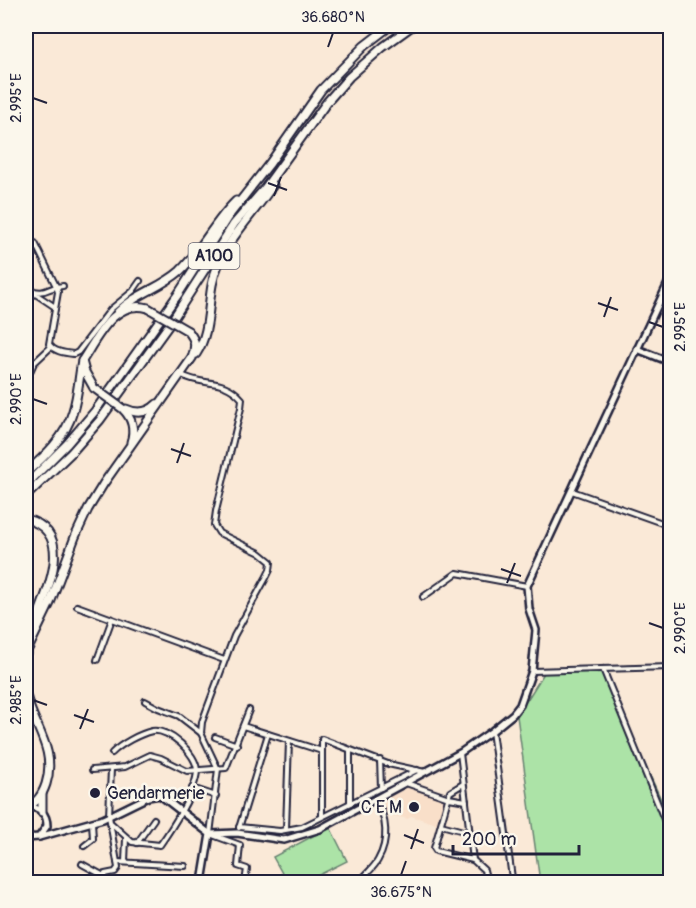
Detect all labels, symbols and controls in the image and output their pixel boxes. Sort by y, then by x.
text: 36.680°N [301,8,365,27]
text: 2.995°E [7,73,26,123]
road number: A100 [188,243,240,269]
text: 2.995°E [671,302,690,352]
text: 2.990°E [7,373,26,425]
text: 2.990°E [671,602,690,654]
text: 2.985°E [7,675,26,725]
place label: Gendarmerie [107,782,205,805]
marker: Gendarmerie [88,786,102,800]
place label: C E M [361,796,402,819]
marker: C E M [407,800,421,814]
scale bar [453,818,579,856]
text: 200 m [462,828,517,851]
text: 36.675°N [370,883,432,902]

